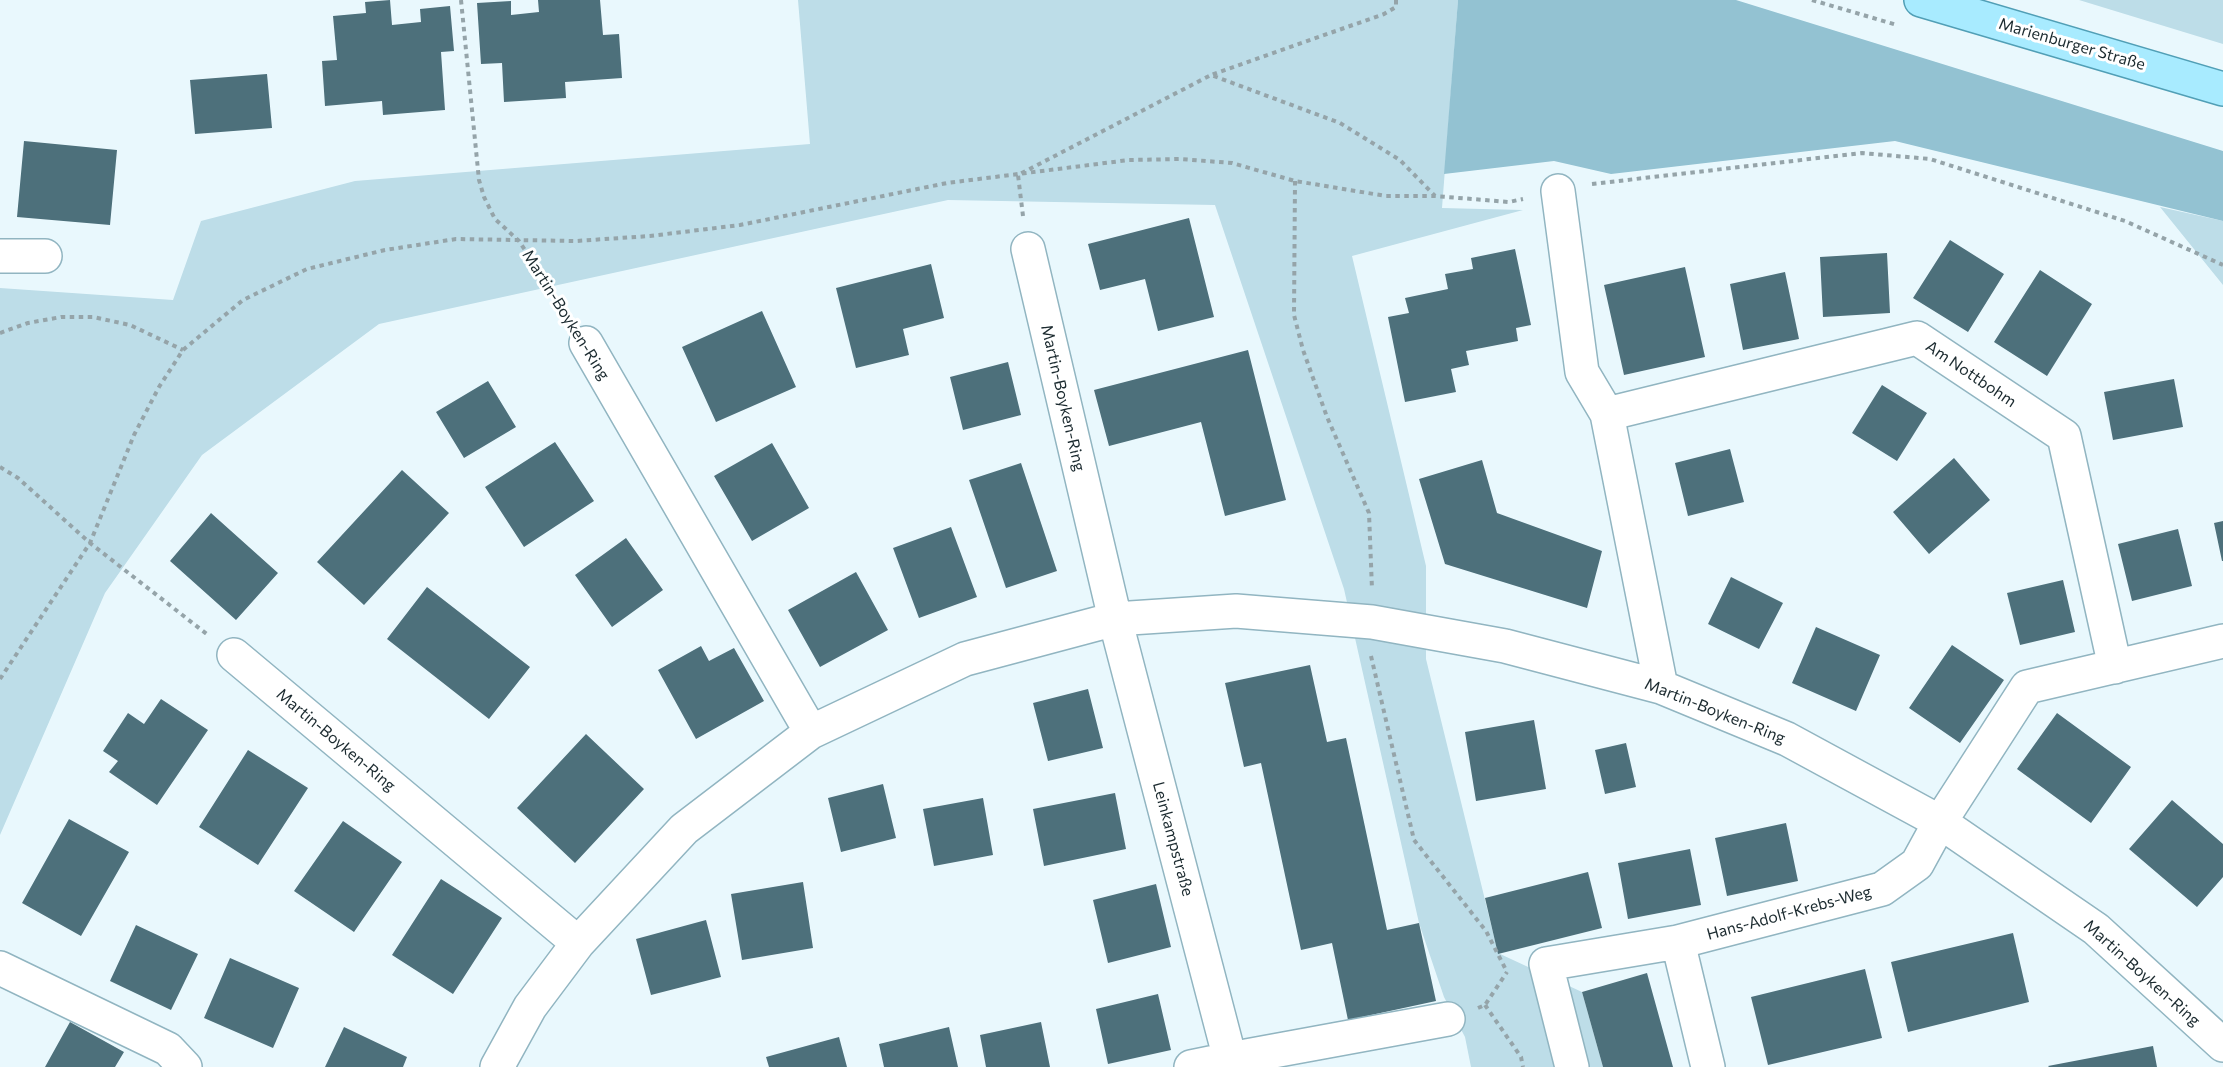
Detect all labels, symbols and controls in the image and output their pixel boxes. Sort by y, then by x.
street label: Marienburger Straße [1997,14,2147,74]
street label: Martin-Boyken-Ring [518,246,614,384]
street label: Martin-Boyken-Ring [1037,323,1089,473]
street label: Am Nottbohm [1922,337,2020,411]
street label: Martin-Boyken-Ring [1642,674,1788,748]
street label: Martin-Boyken-Ring [272,685,400,795]
street label: Leinkampstraße [1148,780,1198,898]
street label: Hans-Adolf-Krebs-Weg [1705,882,1873,944]
street label: Martin-Boyken-Ring [2080,916,2204,1030]

